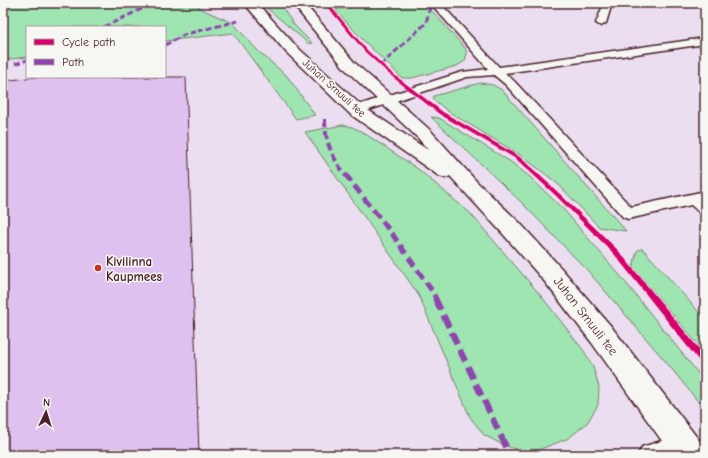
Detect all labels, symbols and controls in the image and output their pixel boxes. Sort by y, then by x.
legend [26,26,166,78]
text: Cycle path [62,35,115,49]
text: Path [62,55,84,69]
street label: Juhan Smuuli tee [300,56,369,120]
place label: Kivilinna Kaupmees [106,254,163,284]
marker: Kivilinna Kaupmees [93,263,103,273]
street label: Juhan Smuuli tee [551,274,622,359]
north arrow [26,392,66,432]
text: N [43,396,51,409]

